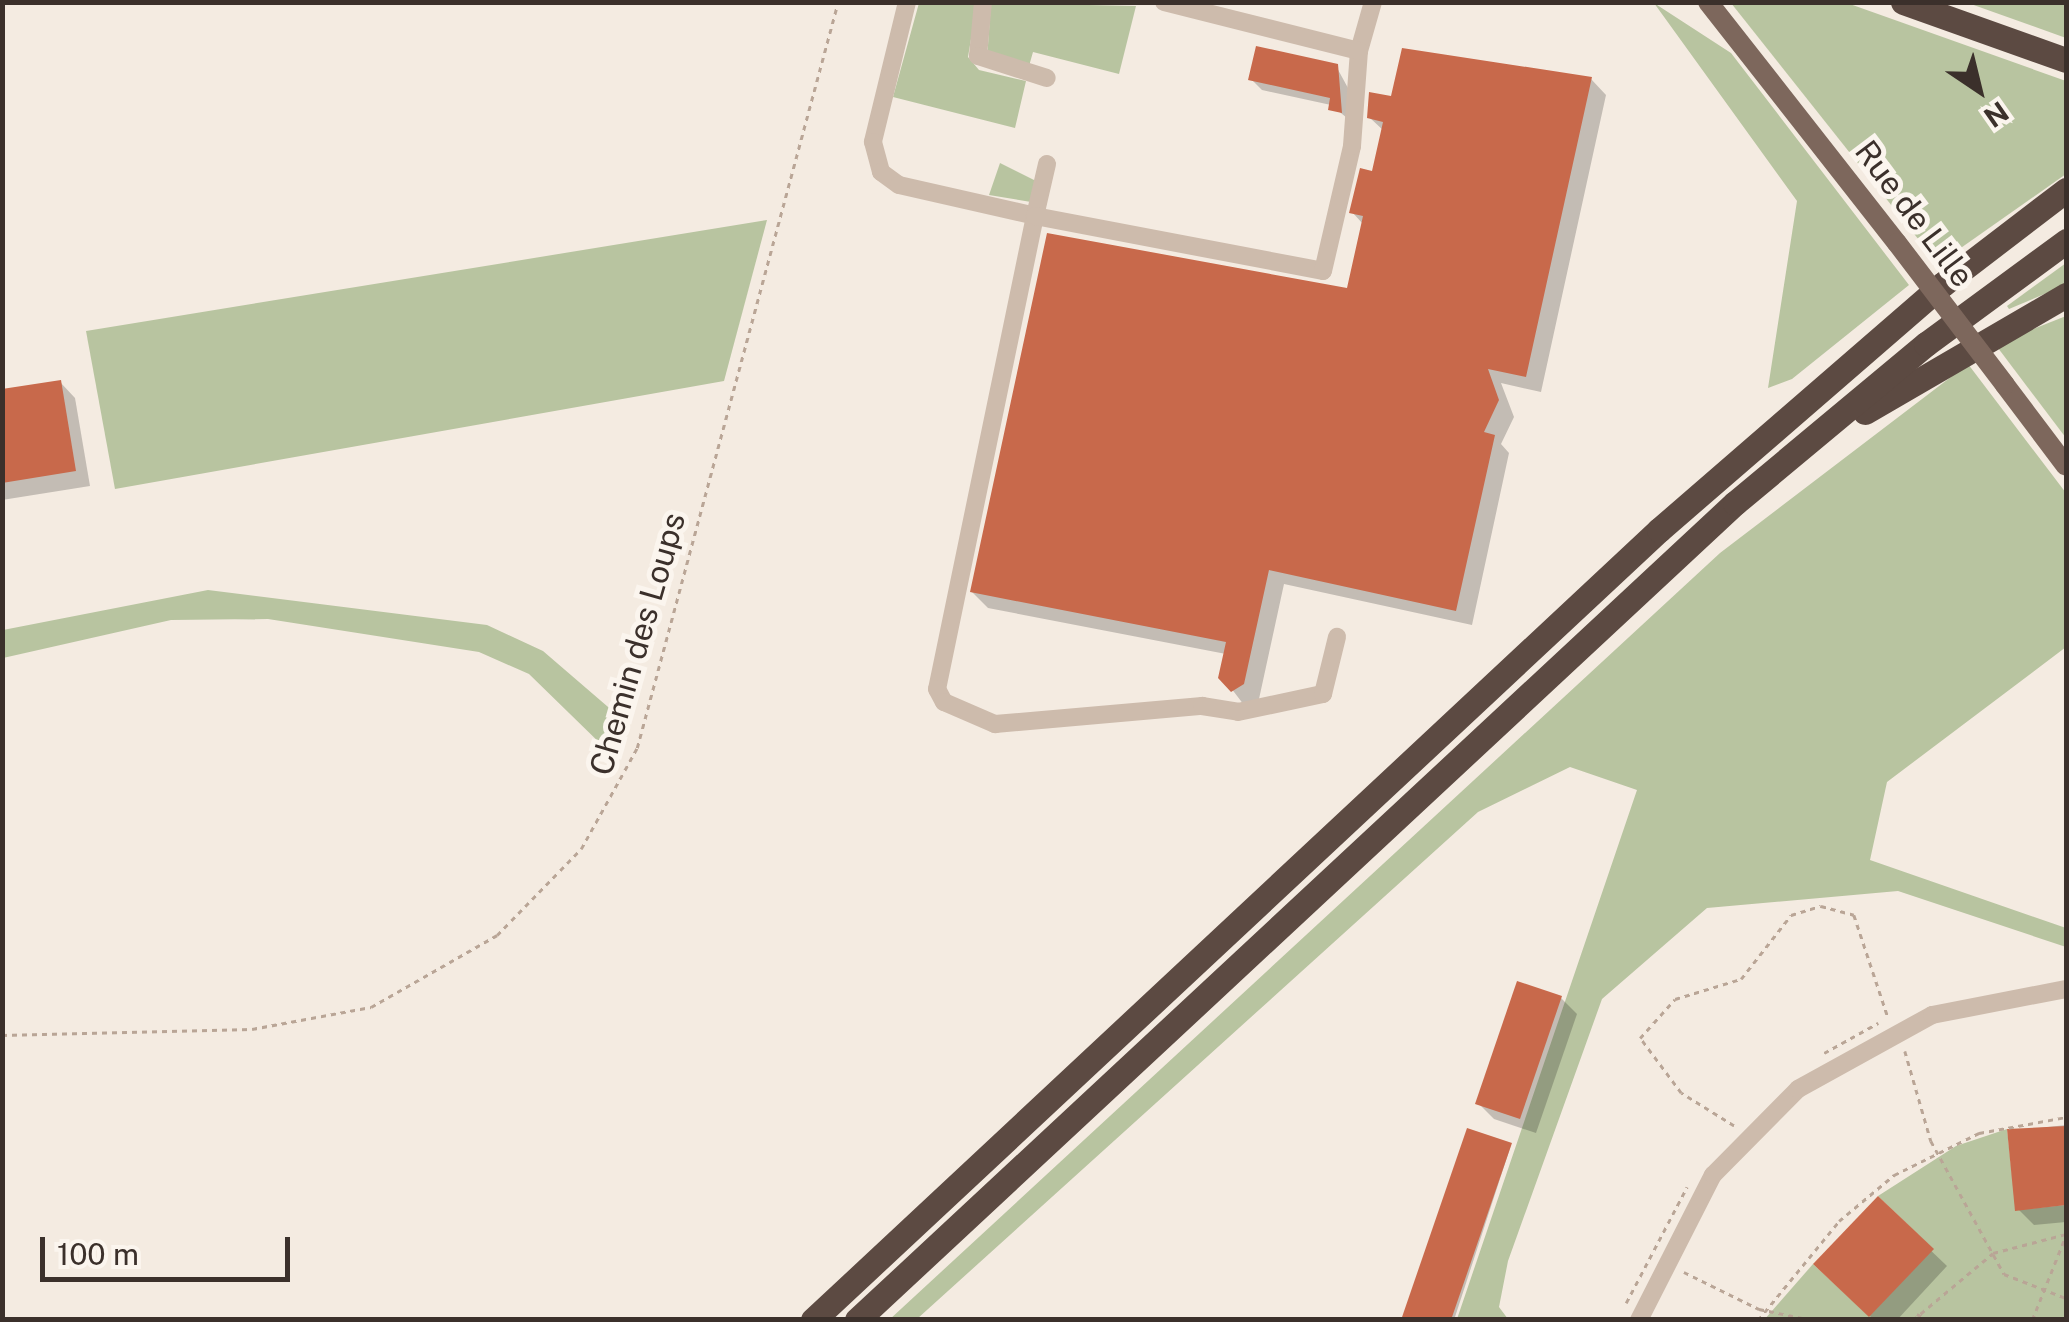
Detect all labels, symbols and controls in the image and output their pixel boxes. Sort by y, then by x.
north arrow [1929,40,2029,140]
text: N [1978,95,2015,135]
street label: Rue de Lille [1846,133,1982,295]
street label: Chemin des Loups [582,508,694,780]
scale bar [45,1217,295,1279]
text: 100 m [57,1236,139,1272]

